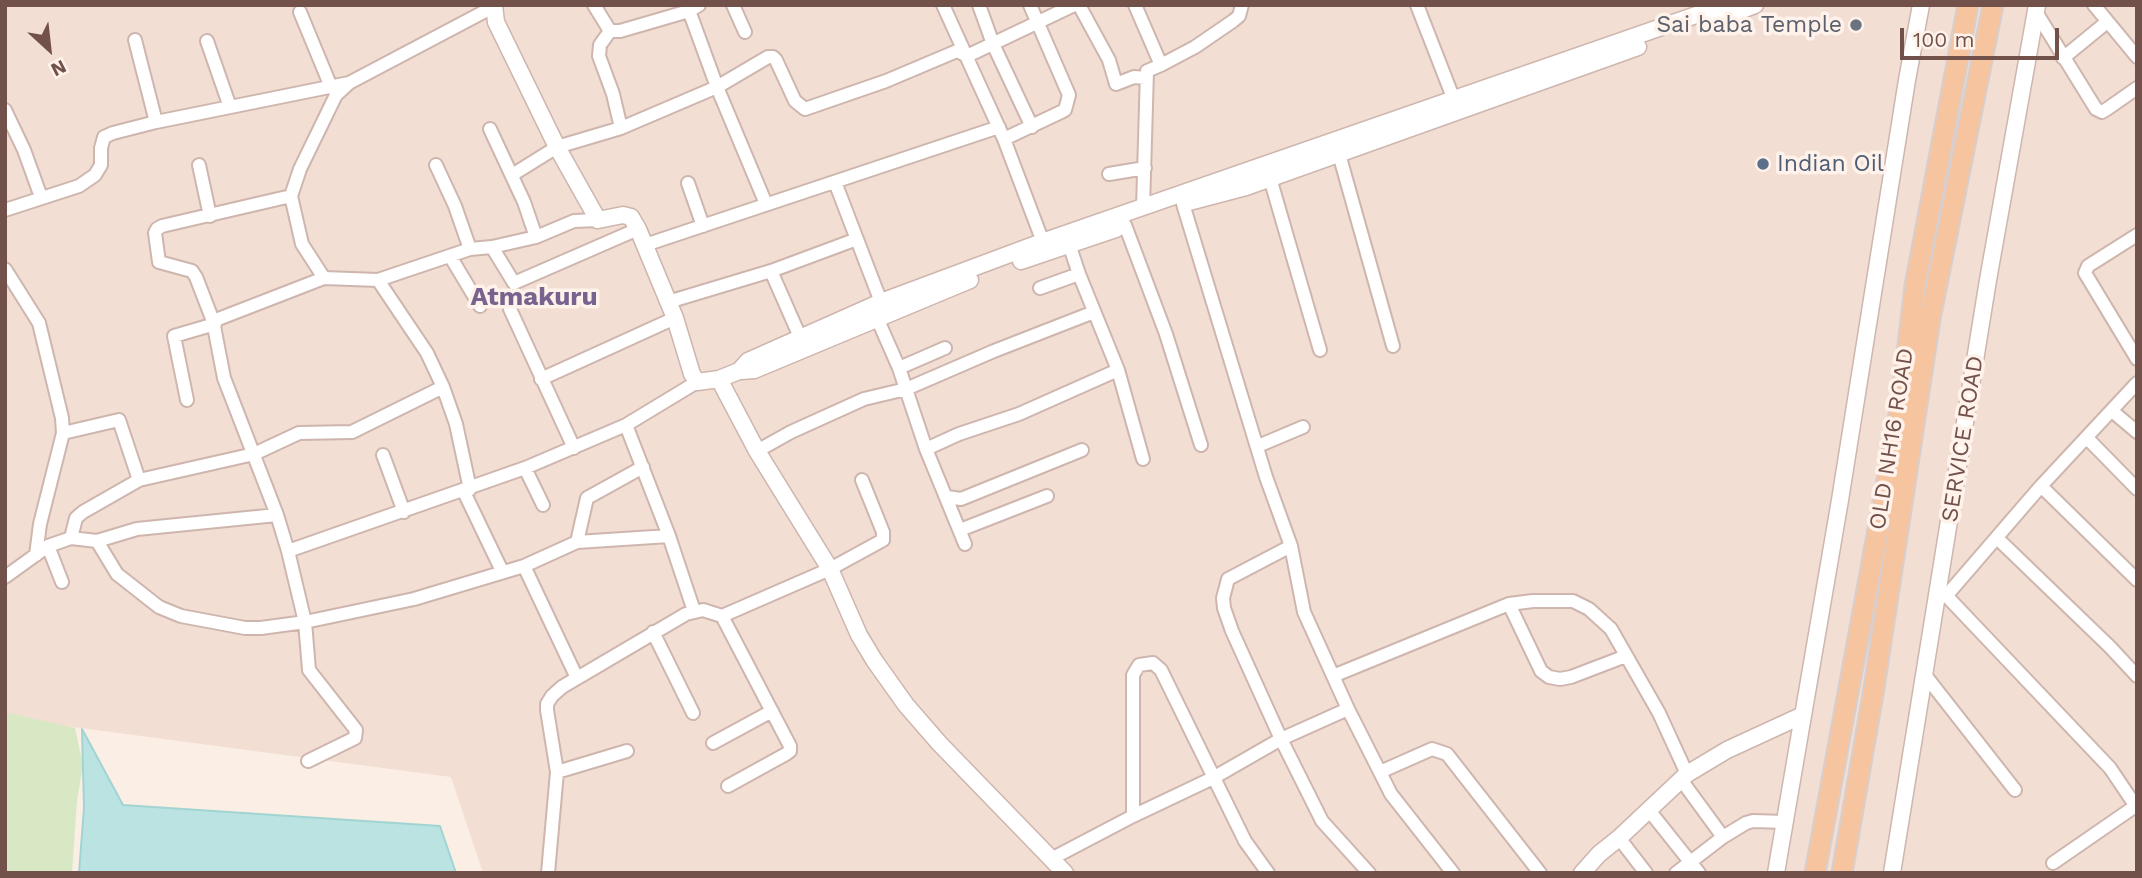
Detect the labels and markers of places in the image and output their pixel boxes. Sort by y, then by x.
place label: Sai baba Temple [1657,11,1842,39]
marker: Sai baba Temple [1848,17,1864,33]
place label: Indian Oil [1777,150,1884,178]
marker: Indian Oil [1755,156,1771,172]

